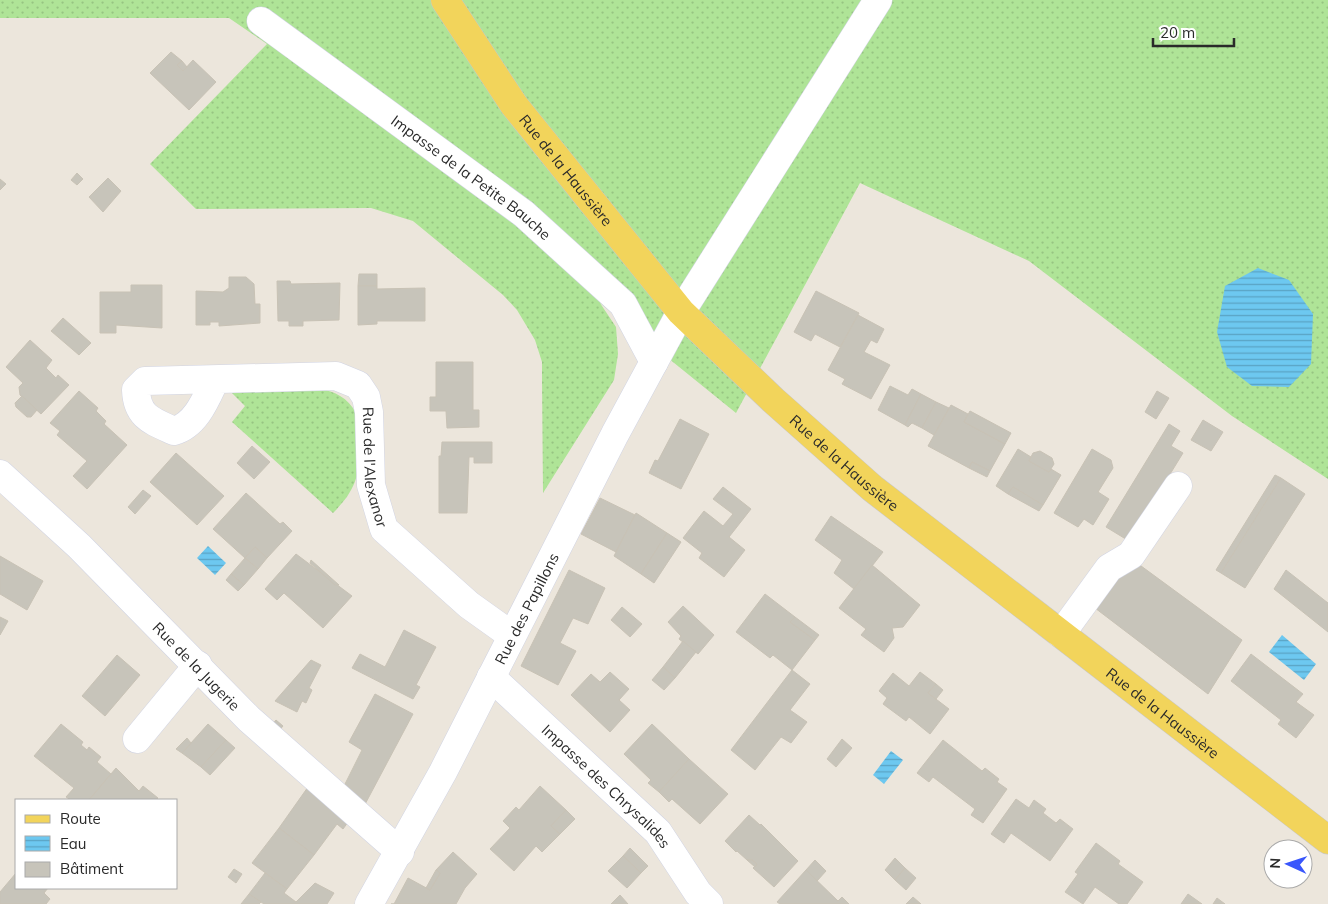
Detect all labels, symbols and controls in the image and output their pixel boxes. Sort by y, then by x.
scale bar [1153,15,1234,47]
text: 20 m [1160,23,1195,42]
street label: Impasse de la Petite Bauche [388,110,555,244]
street label: Rue de la Haussière [516,110,617,230]
street label: Rue de l'Alexanor [359,407,393,530]
street label: Rue de la Haussière [786,410,903,515]
street label: Rue des Papillons [490,549,563,667]
street label: Rue de la Jugerie [149,618,245,714]
street label: Rue de la Haussière [1103,663,1223,762]
street label: Impasse des Chrysalides [538,720,675,851]
legend [15,799,178,889]
text: Route [60,809,101,828]
text: Eau [60,834,86,853]
north arrow [1263,839,1313,889]
text: N [1266,858,1284,869]
text: Bâtiment [60,859,123,878]

